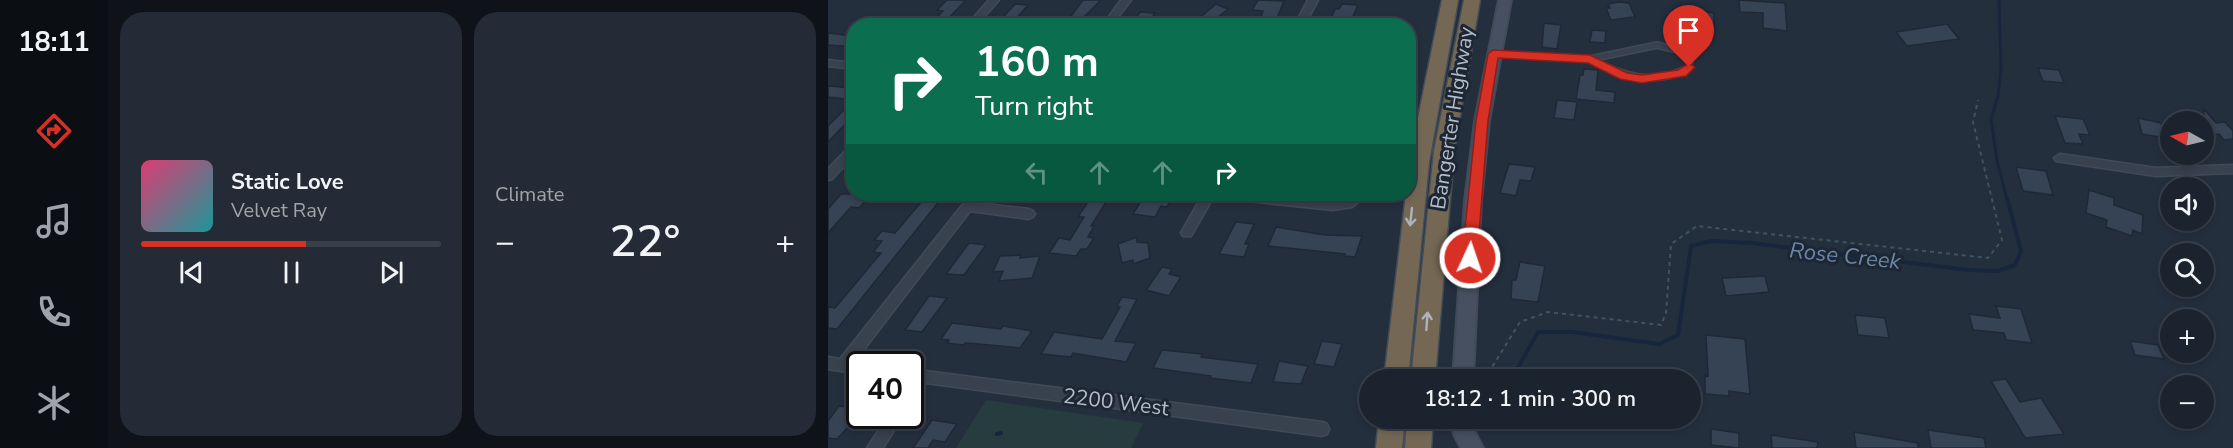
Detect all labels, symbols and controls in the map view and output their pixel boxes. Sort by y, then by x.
pin [1663,5,1714,67]
icon: arrive [1672,14,1705,47]
text: 18:11 [18,24,90,61]
street label: Bangerter Highway [1424,25,1480,211]
text: 160 m [975,34,1099,91]
icon: right [876,42,954,120]
text: Turn right [975,88,1093,125]
icon: directions [33,110,75,152]
north arrow [2160,111,2214,165]
map controls [2160,111,2214,429]
icon: left [1020,156,1053,189]
icon: ahead [1083,156,1116,189]
icon: ahead [1146,156,1179,189]
icon: right [1209,156,1242,189]
text: Static Love [231,167,344,197]
button: sound [2160,177,2214,231]
text: Climate [495,181,564,208]
text: Velvet Ray [231,197,327,224]
icon: music [33,200,75,242]
one-way arrow [1406,207,1417,227]
text: 22° [610,211,680,272]
text: − [495,220,515,265]
text: + [775,220,795,265]
position arrow [1438,226,1502,290]
water label: Rose Creek [1788,235,1903,277]
button: search [2160,243,2214,297]
icon: previous [175,256,208,289]
icon: pause [275,256,308,289]
icon: next [375,256,408,289]
icon: phone [33,291,75,333]
button: + [2160,309,2214,363]
one-way arrow [1422,312,1433,332]
speed limit sign: 40 [846,351,924,429]
button: − [2160,375,2214,429]
icon: climate [33,382,75,424]
street label: 2200 West [1062,382,1171,422]
text: 18:12 · 1 min · 300 m [1424,384,1636,414]

